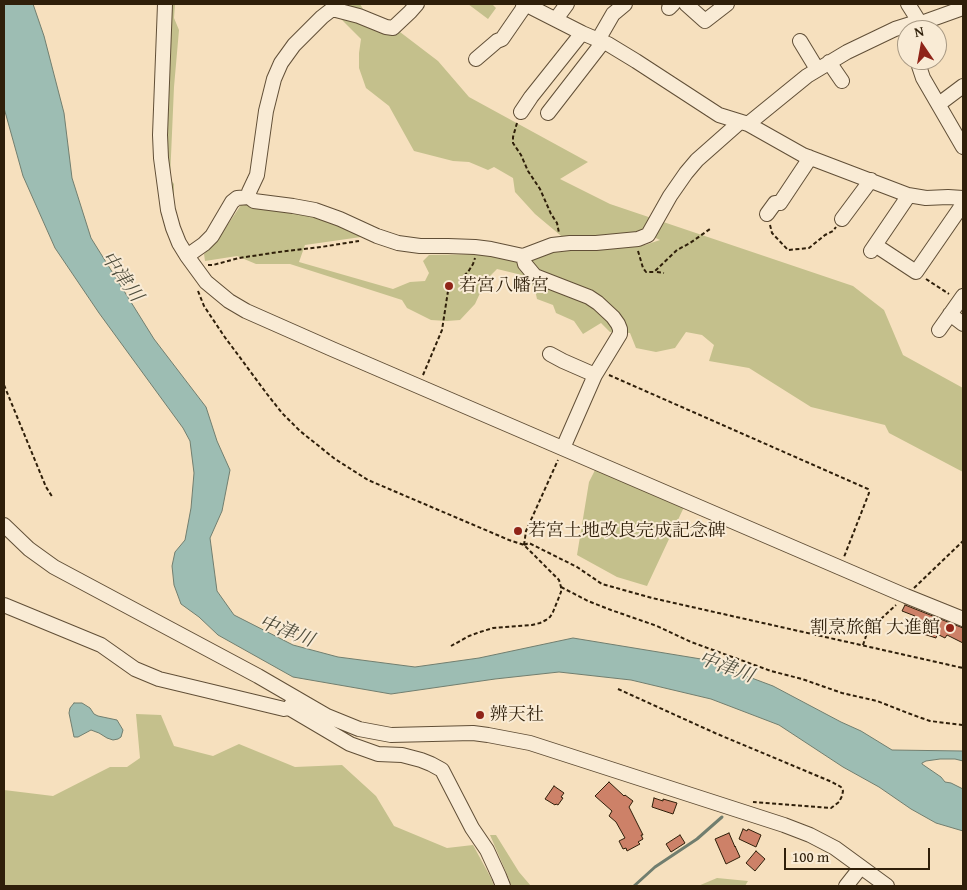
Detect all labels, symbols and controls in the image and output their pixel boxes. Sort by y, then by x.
north arrow [897,20,947,70]
text: N [912,21,926,42]
water label: 中津川 [95,247,147,307]
place label: 若宮八幡宮 [459,275,549,297]
marker: 若宮八幡宮 [443,280,455,292]
place label: 若宮土地改良完成記念碑 [528,520,726,542]
marker: 若宮土地改良完成記念碑 [512,525,524,537]
water label: 中津川 [255,611,317,653]
place label: 割烹旅館 大進館 [810,617,940,639]
marker: 割烹旅館 大進館 [944,622,956,634]
water label: 中津川 [695,648,757,688]
place label: 辨天社 [490,704,544,726]
marker: 辨天社 [474,709,486,721]
scale bar [787,838,933,870]
text: 100 m [792,846,829,867]

